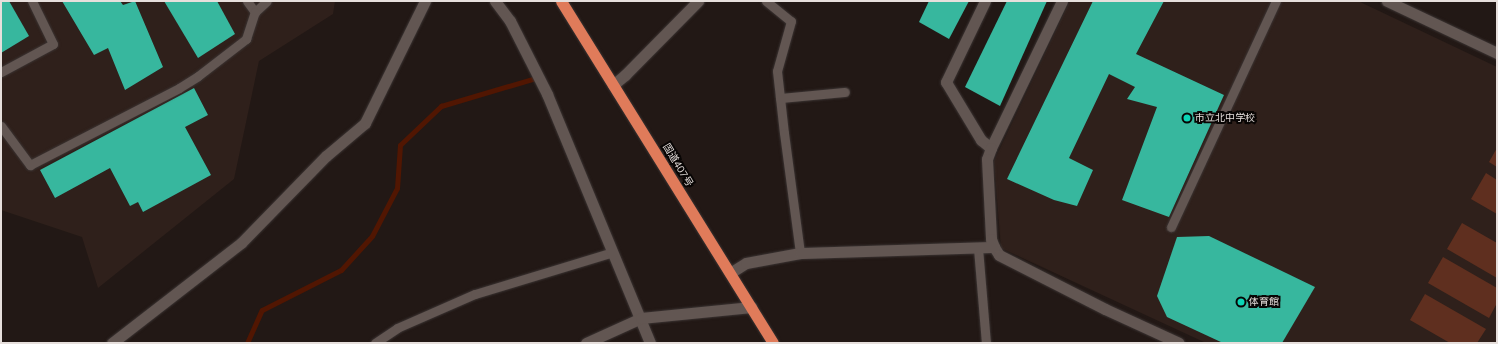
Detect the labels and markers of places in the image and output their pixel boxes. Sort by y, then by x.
place label: 市立北中学校 [1195,112,1255,124]
marker: 市立北中学校 [1182,113,1192,123]
place label: 体育館 [1249,296,1279,308]
marker: 体育館 [1236,297,1246,307]

